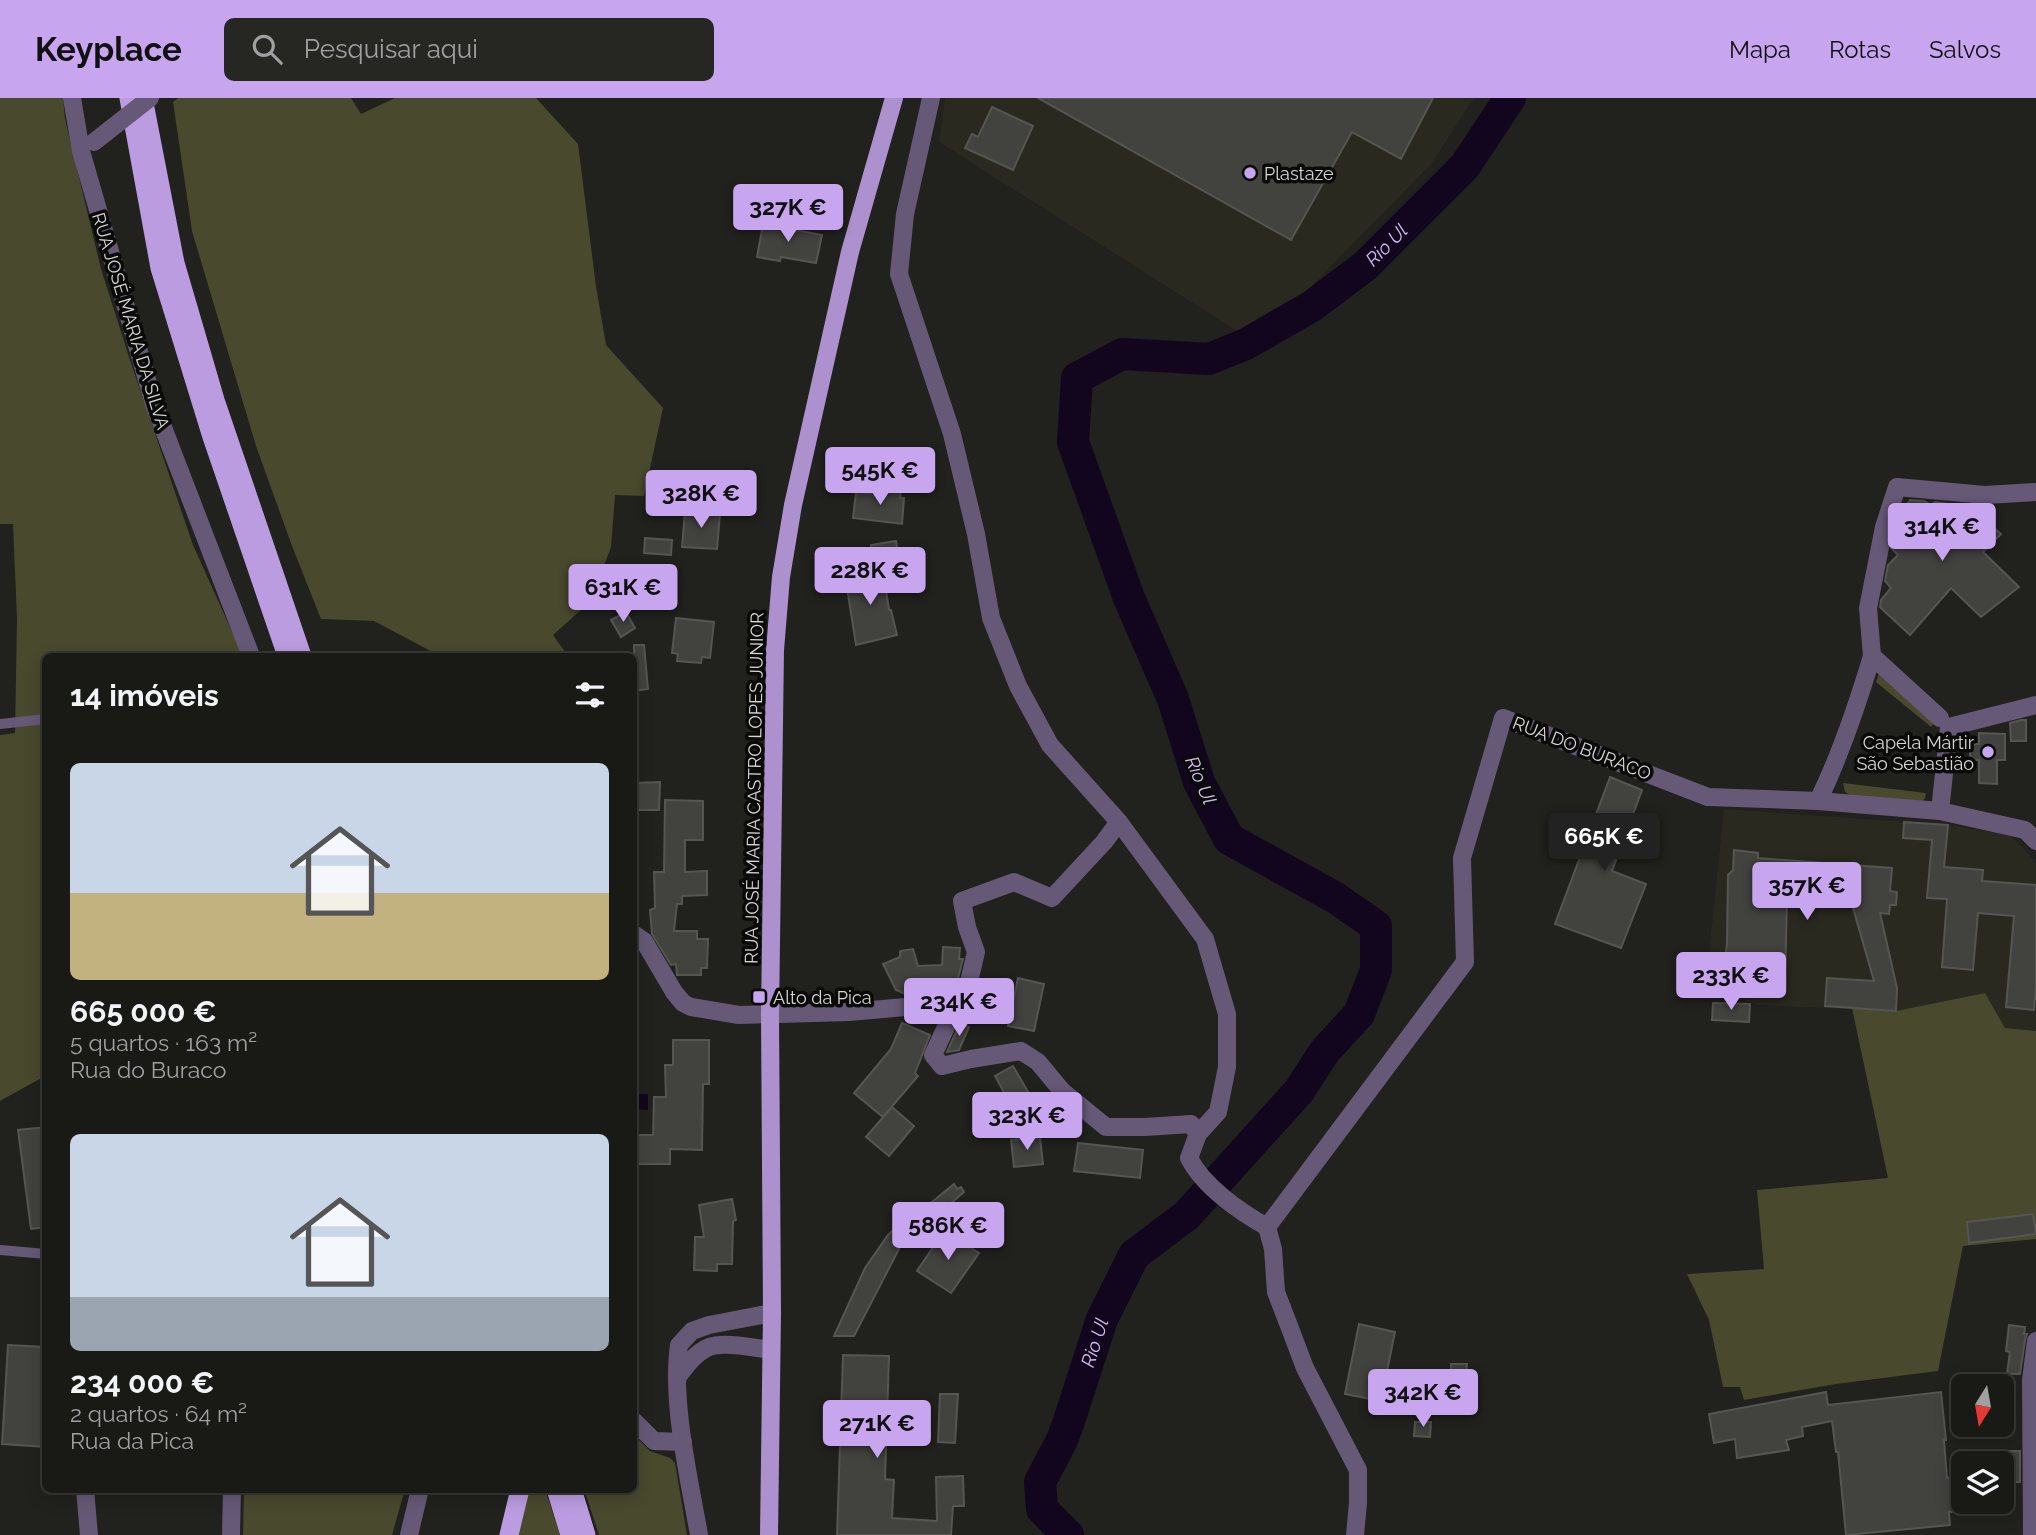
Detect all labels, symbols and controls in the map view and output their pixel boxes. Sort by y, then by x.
search box [224,18,714,81]
text: Keyplace [35,30,182,69]
icon: search [248,30,286,68]
text: Pesquisar aqui [304,34,478,64]
text: Mapa [1729,35,1791,64]
text: Rotas [1829,35,1891,64]
text: Salvos [1929,35,2001,64]
place label: Plastaze [1264,163,1334,184]
marker: Plastaze [1242,165,1258,181]
pin: 327K € [731,184,845,244]
text: 327K € [749,193,827,220]
street label: RUA JOSÉ MARIA DA SILVA [88,210,175,432]
water label: Rio Ul [1361,219,1412,270]
pin: 545K € [823,448,937,507]
text: 545K € [841,456,919,483]
pin: 328K € [644,470,758,530]
text: 328K € [662,479,740,506]
pin: 314K € [1885,504,1999,563]
text: 314K € [1904,512,1980,539]
pin: 228K € [813,547,927,607]
text: 228K € [831,556,909,583]
pin: 631K € [566,564,680,624]
text: 631K € [584,573,662,600]
street label: RUA JOSÉ MARIA CASTRO LOPES JUNIOR [739,612,768,964]
icon: filters [571,676,609,714]
text: 14 imóveis [70,678,219,713]
street label: RUA DO BURACO [1510,712,1654,784]
place label: Capela Mártir São Sebastião [1856,732,1975,774]
marker: Capela Mártir São Sebastião [1980,744,1996,760]
water label: Rio Ul [1181,753,1221,807]
icon: home [277,808,403,934]
pin: 665K € [1547,814,1661,873]
text: 665K € [1564,822,1644,849]
pin: 357K € [1750,862,1864,922]
text: 357K € [1768,871,1846,898]
pin: 233K € [1674,953,1788,1012]
text: 233K € [1692,961,1770,988]
pin: 234K € [902,978,1016,1038]
place label: Alto da Pica [773,987,872,1008]
text: 234K € [920,987,998,1014]
marker: Alto da Pica [751,989,767,1005]
text: 665 000 € [70,994,217,1029]
text: 5 quartos · 163 m² [70,1029,257,1056]
text: Rua do Buraco [70,1056,227,1083]
pin: 323K € [970,1093,1084,1152]
text: 323K € [988,1101,1066,1128]
icon: home [277,1179,403,1305]
pin: 586K € [891,1202,1005,1262]
text: 586K € [908,1211,988,1238]
water label: Rio Ul [1076,1315,1113,1370]
text: 234 000 € [70,1365,214,1400]
pin: 342K € [1366,1370,1480,1429]
north arrow [1951,1374,2014,1437]
map controls [1951,1374,2014,1514]
text: 342K € [1384,1378,1462,1405]
text: 2 quartos · 64 m² [70,1400,247,1427]
pin: 271K € [820,1400,934,1460]
text: 271K € [839,1409,915,1436]
text: Rua da Pica [70,1427,194,1454]
button: layers [1951,1451,2014,1514]

